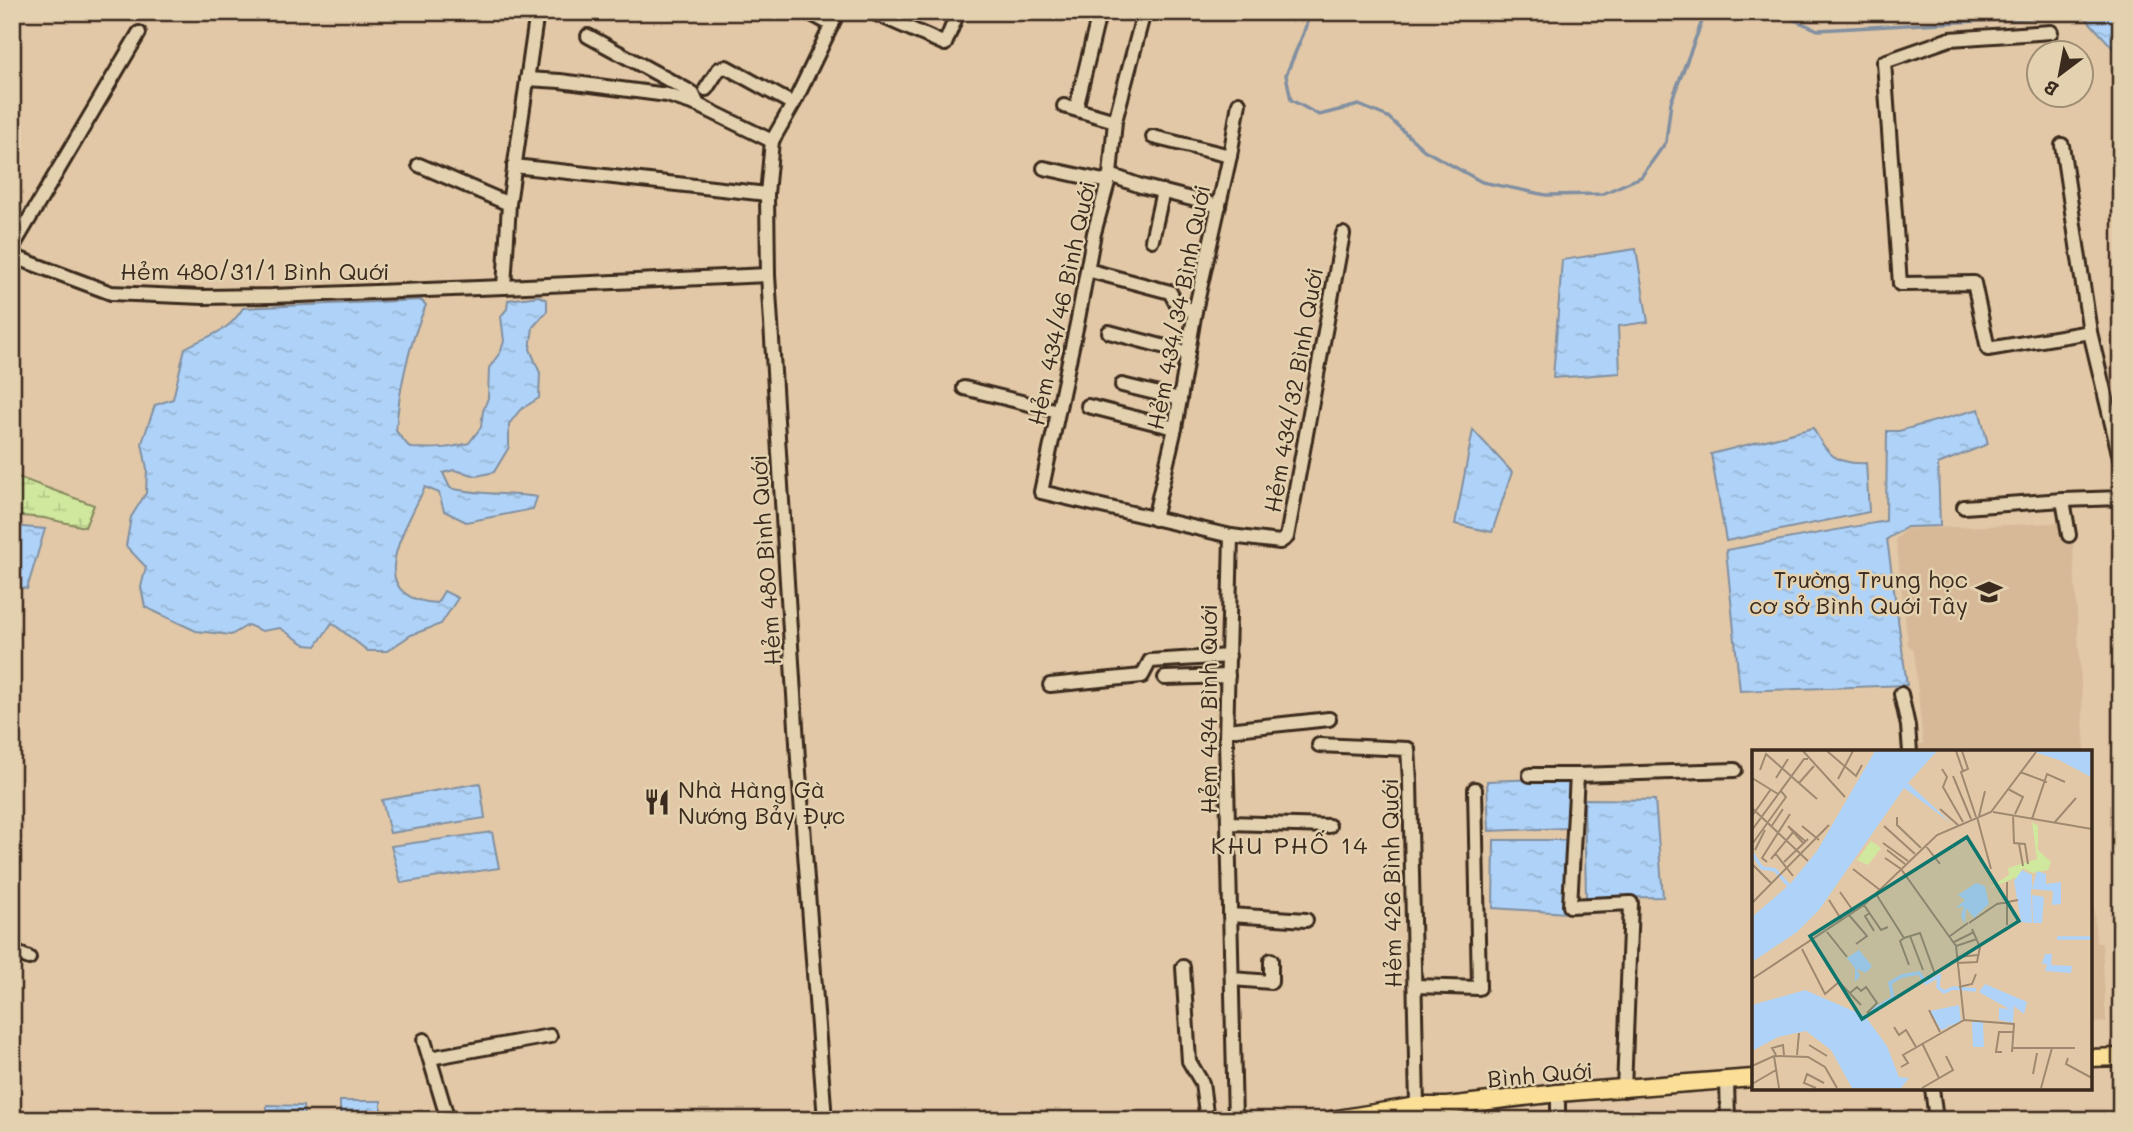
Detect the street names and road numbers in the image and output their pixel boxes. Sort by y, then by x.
street label: Hẻm 434/46 Bình Quới [1020,178,1102,428]
street label: Hẻm 434/34 Bình Quới [1140,182,1216,432]
street label: Hẻm 480/31/1 Bình Quới [120,256,390,286]
street label: Hẻm 434/32 Bình Quới [1257,265,1329,515]
street label: Hẻm 480 Bình Quới [743,454,787,666]
street label: Hẻm 434 Bình Quới [1193,604,1223,814]
street label: Hẻm 426 Bình Quới [1374,778,1408,988]
street label: Bình Quới [1486,1054,1594,1094]

